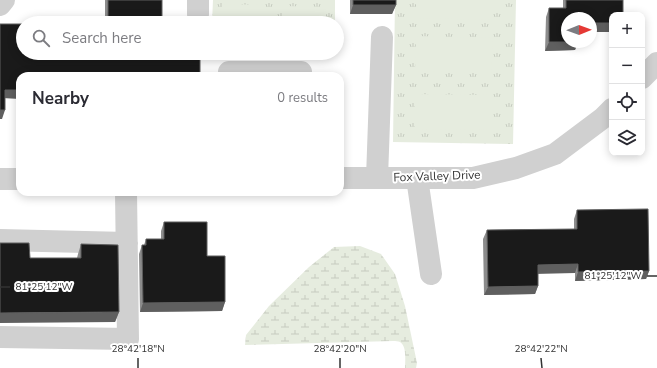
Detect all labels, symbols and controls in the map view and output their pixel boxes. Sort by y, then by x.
north arrow [561,12,597,48]
map controls [609,12,645,156]
button: + [609,12,645,48]
search box [16,16,344,60]
icon: search [30,27,52,49]
text: Search here [62,28,142,48]
button: − [609,48,645,84]
button: locate [609,84,645,120]
text: Nearby [32,87,89,110]
text: 0 results [277,89,328,107]
button: layers [609,120,645,156]
street label: Fox Valley Drive [393,166,481,186]
text: 81°25'12"W [585,269,641,283]
text: 81°25'12"W [16,280,72,294]
text: 28°42'18"N [111,342,165,356]
text: 28°42'20"N [313,342,367,356]
text: 28°42'22"N [514,342,568,356]

